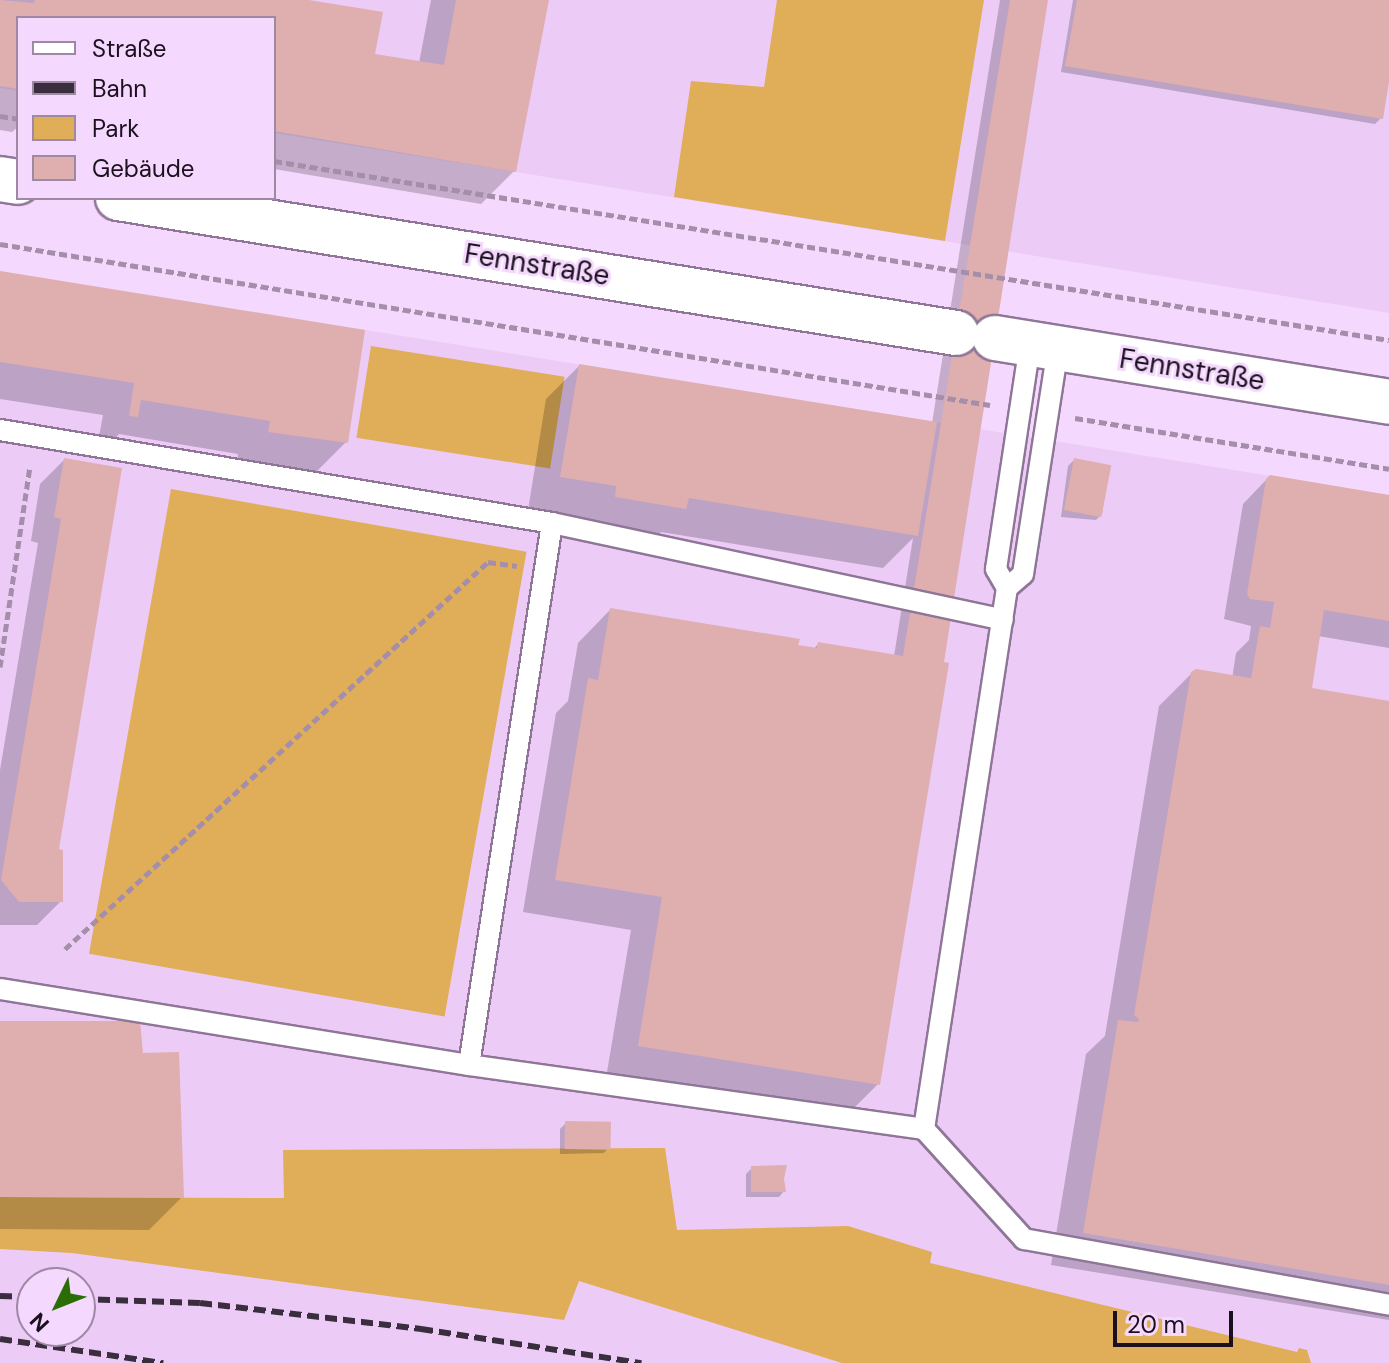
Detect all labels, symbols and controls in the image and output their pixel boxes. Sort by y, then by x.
legend [16,16,276,200]
text: Straße [92,33,166,64]
text: Bahn [92,73,147,104]
text: Park [92,113,139,144]
text: Gebäude [92,153,194,184]
street label: Fennstraße [462,237,612,293]
street label: Fennstraße [1117,342,1267,398]
north arrow [16,1267,96,1347]
scale bar [1117,1295,1237,1345]
text: N [23,1307,56,1338]
text: 20 m [1127,1309,1185,1340]

